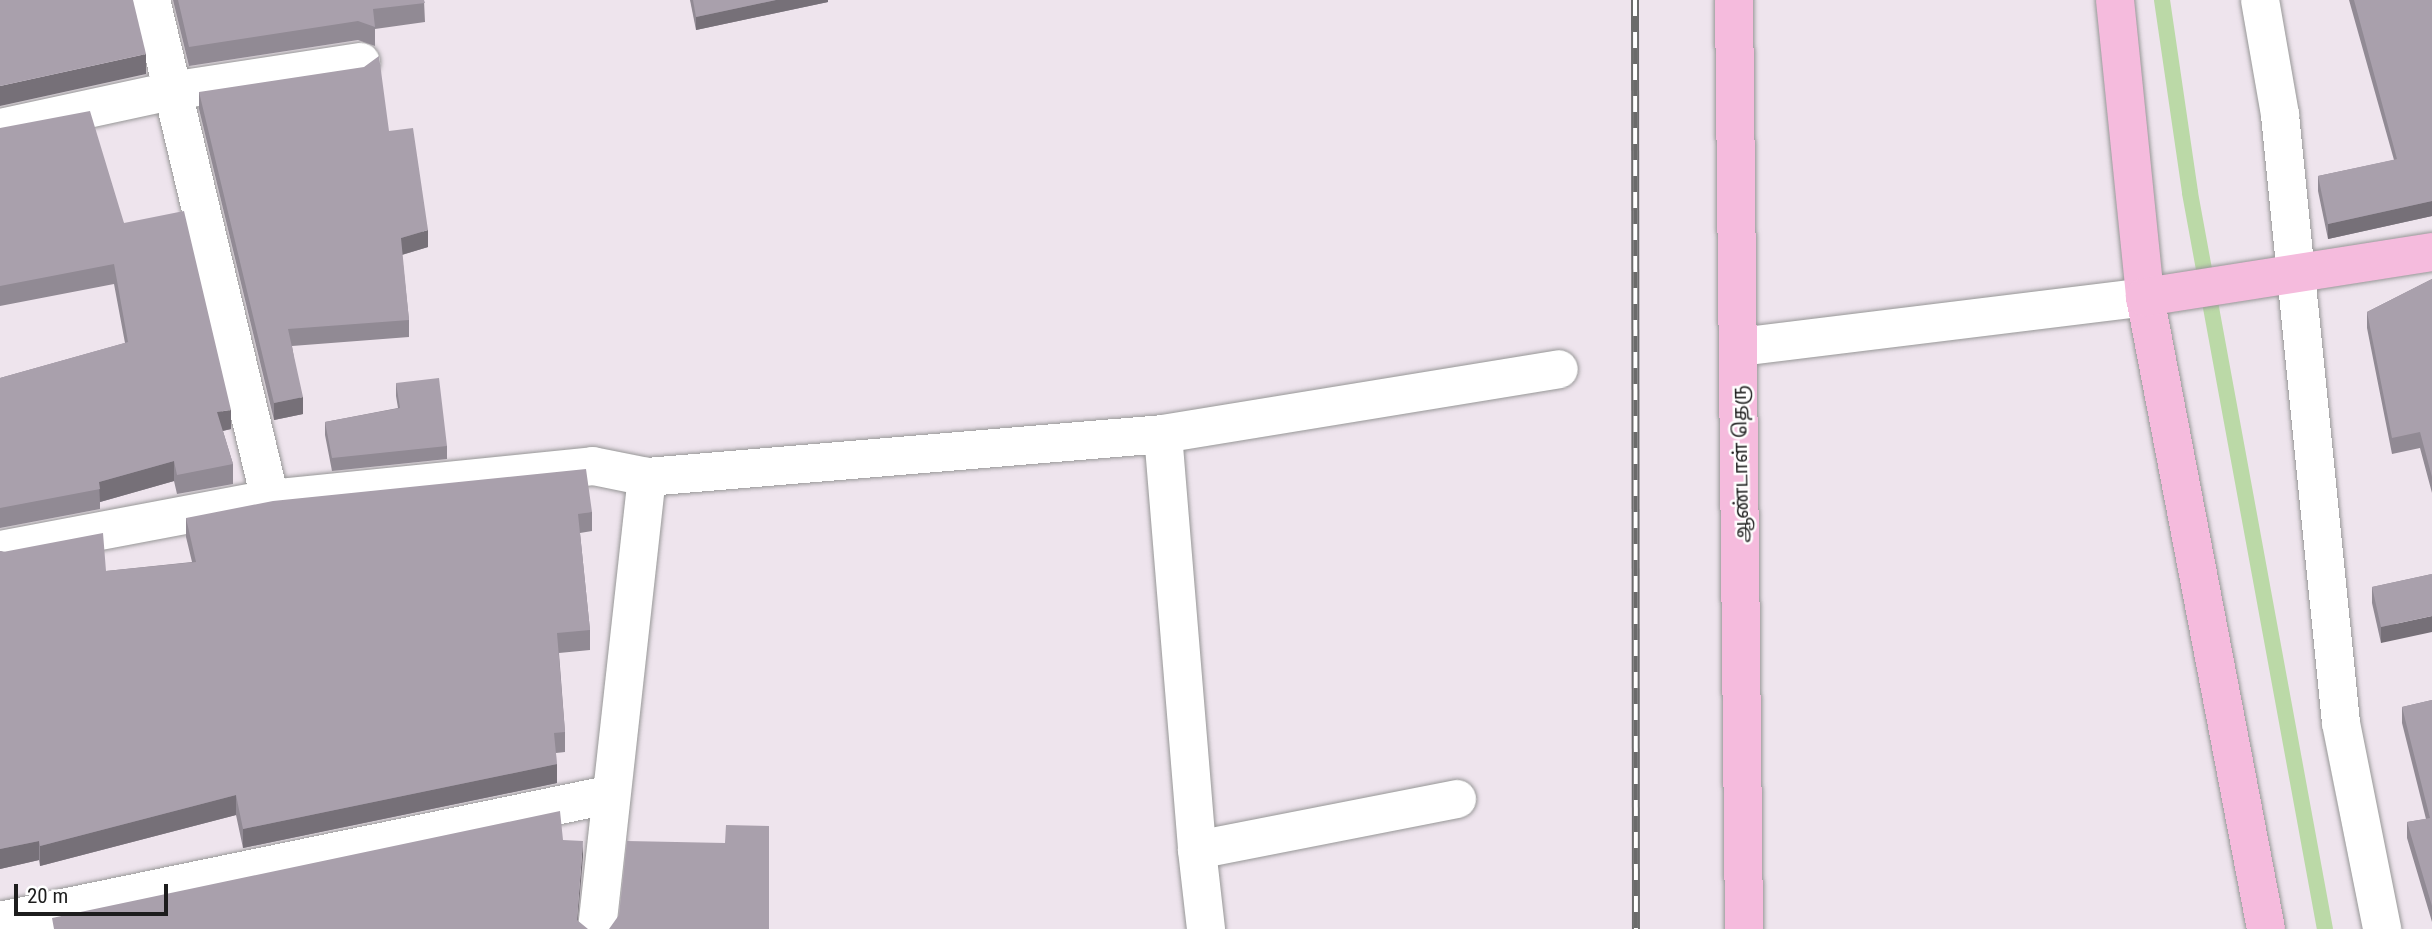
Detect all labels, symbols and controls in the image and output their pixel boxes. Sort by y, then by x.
street label: ஆண்டாள் தெரு [1728,385,1754,543]
scale bar [18,870,172,914]
text: 20 m [27,884,68,908]

